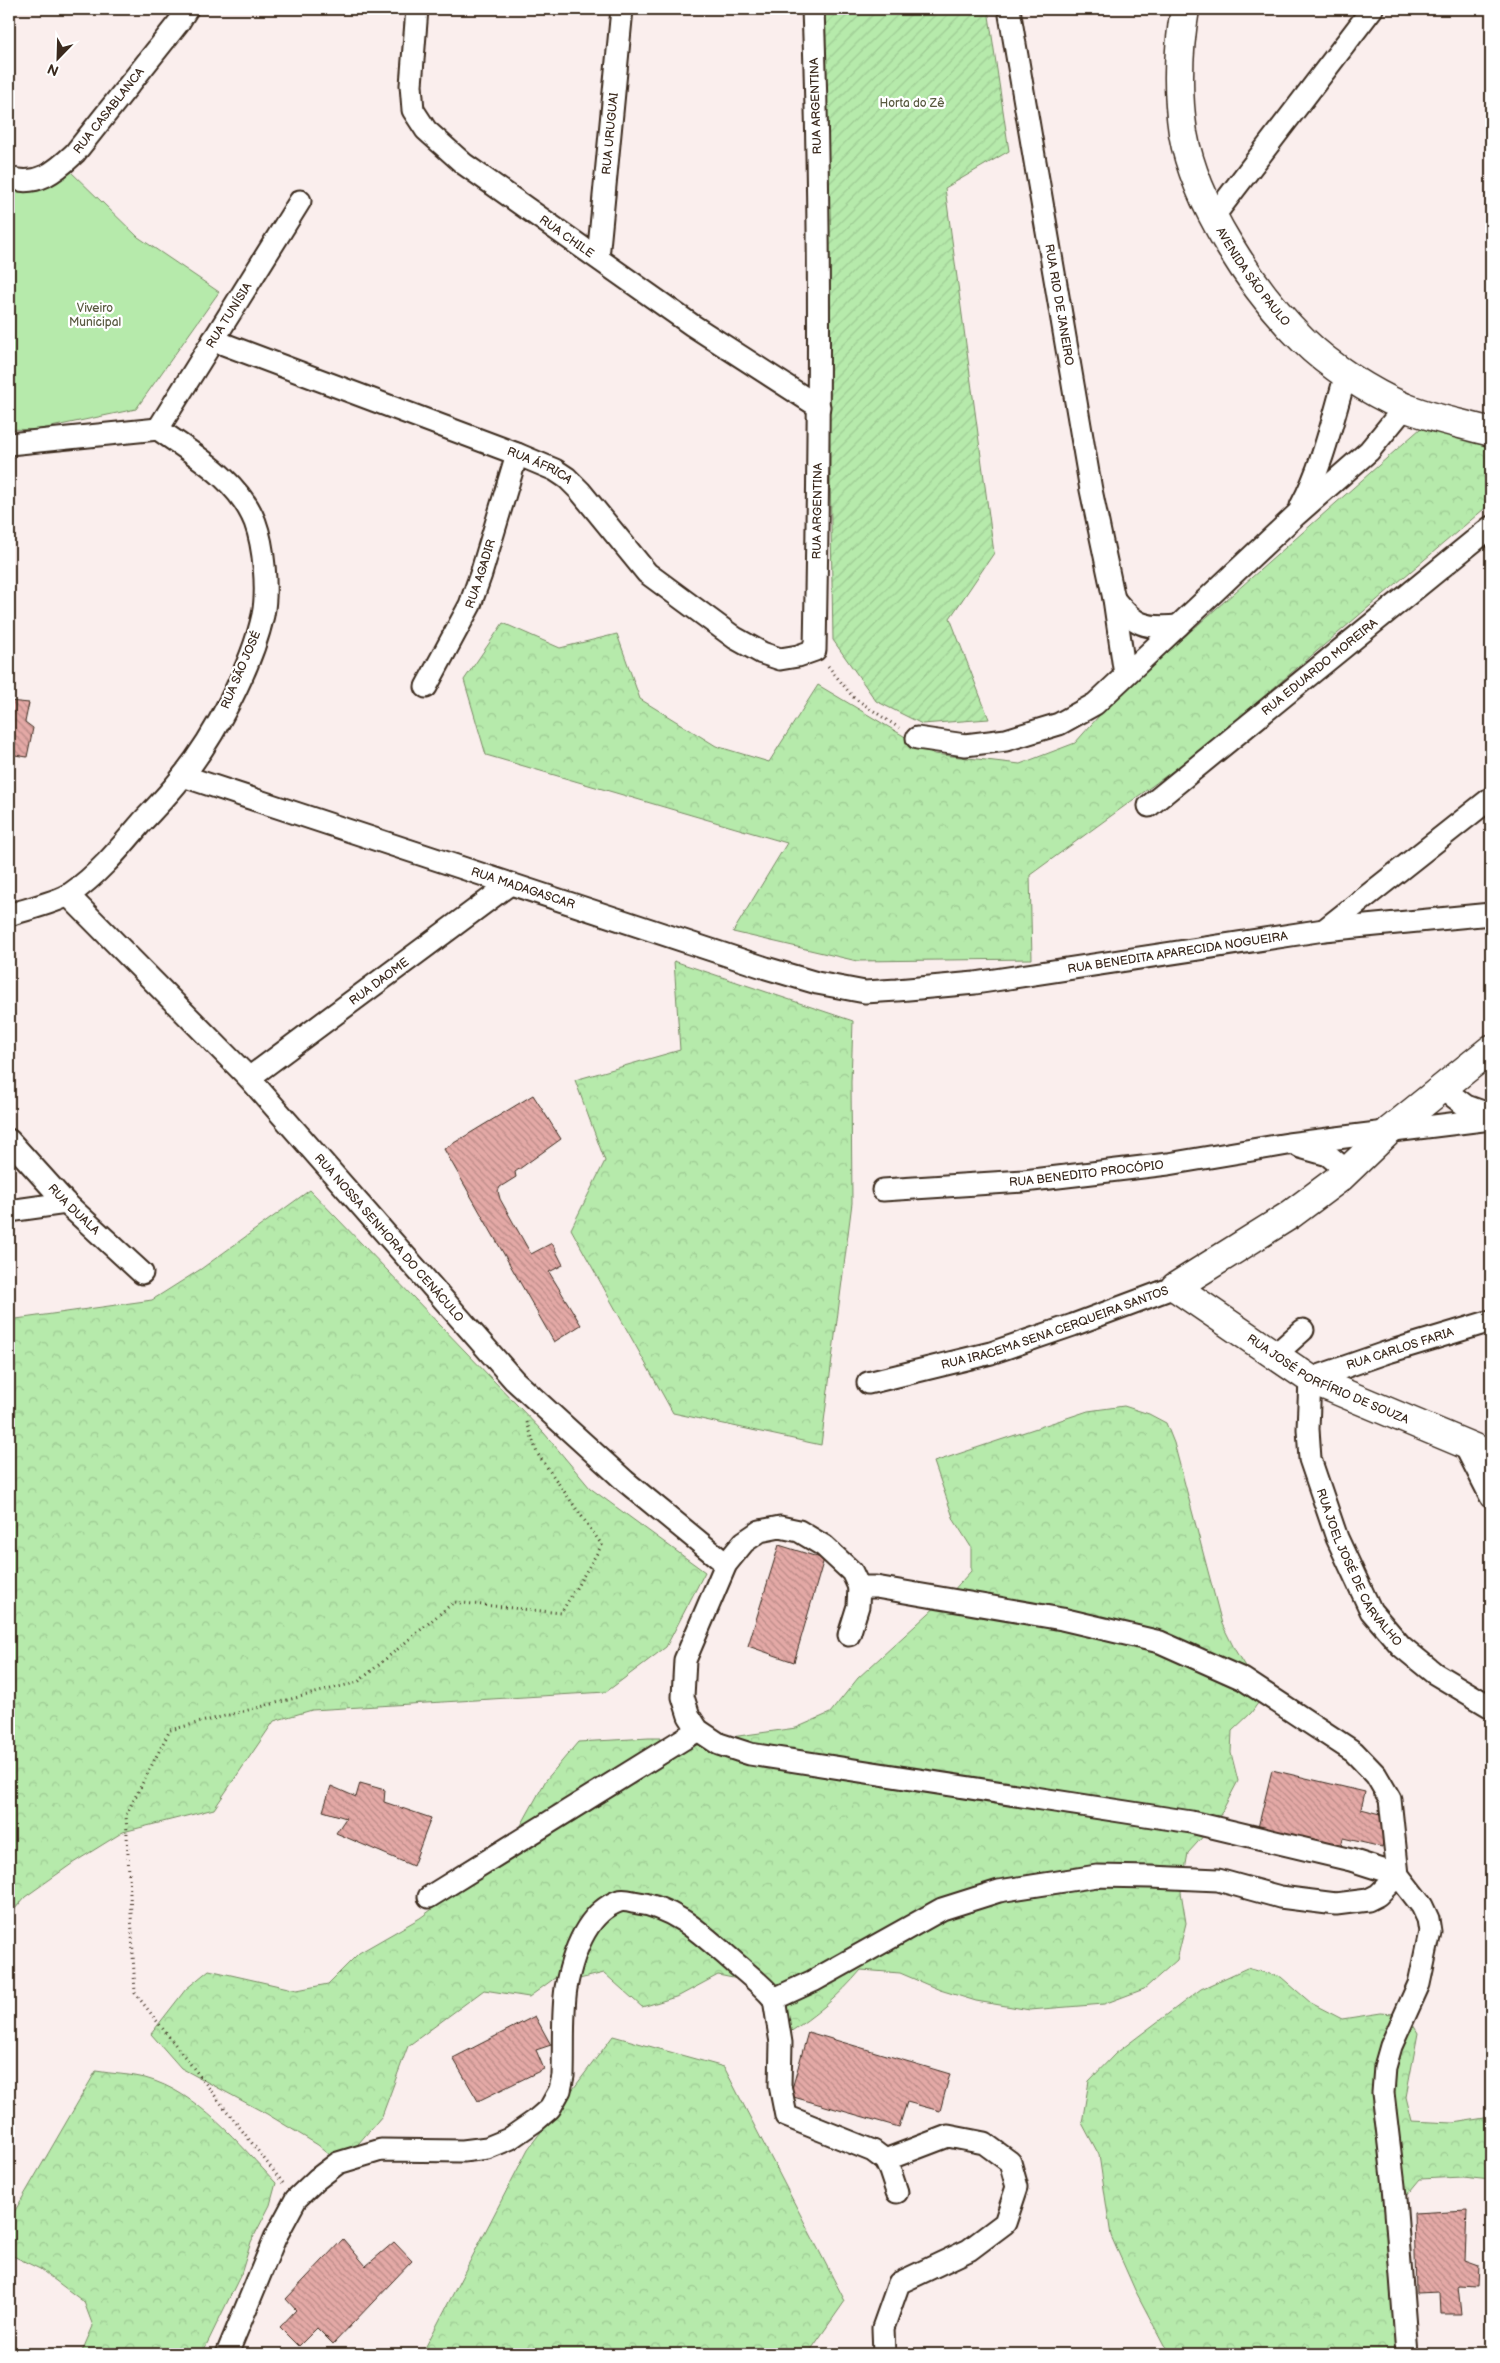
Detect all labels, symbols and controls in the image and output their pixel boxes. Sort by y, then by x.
north arrow [32,32,82,82]
street label: RUA ARGENTINA [807,57,825,155]
text: N [45,60,61,79]
street label: RUA CASABLANCA [70,64,148,157]
street label: RUA URUGUAI [599,92,621,175]
park label: Horta do Zê [880,96,944,111]
street label: RUA CHILE [537,212,597,261]
street label: AVENIDA SÃO PAULO [1213,225,1293,329]
street label: RUA RIO DE JANEIRO [1042,243,1077,367]
street label: RUA TUNÍSIA [203,279,255,351]
park label: Viveiro Municipal [69,301,121,330]
street label: RUA ÁFRICA [505,444,576,487]
street label: RUA ARGENTINA [809,462,825,560]
street label: RUA AGADIR [462,537,499,610]
street label: RUA EDUARDO MOREIRA [1258,615,1381,719]
street label: RUA SÃO JOSÉ [217,628,264,711]
street label: RUA MADAGASCAR [469,864,577,912]
street label: RUA BENEDITA APARECIDA NOGUEIRA [1067,928,1289,976]
street label: RUA DAOME [346,954,412,1008]
street label: RUA NOSSA SENHORA DO CENÁCULO [311,1151,467,1325]
street label: RUA BENEDITO PROCÓPIO [1008,1157,1164,1189]
street label: RUA DUALA [45,1181,103,1238]
street label: RUA IRACEMA SENA CERQUEIRA SANTOS [940,1283,1171,1372]
street label: RUA CARLOS FARIA [1345,1324,1456,1373]
street label: RUA JOSÉ PORFÍRIO DE SOUZA [1244,1331,1412,1427]
street label: RUA JOEL JOSÉ DE CARVALHO [1313,1486,1405,1649]

